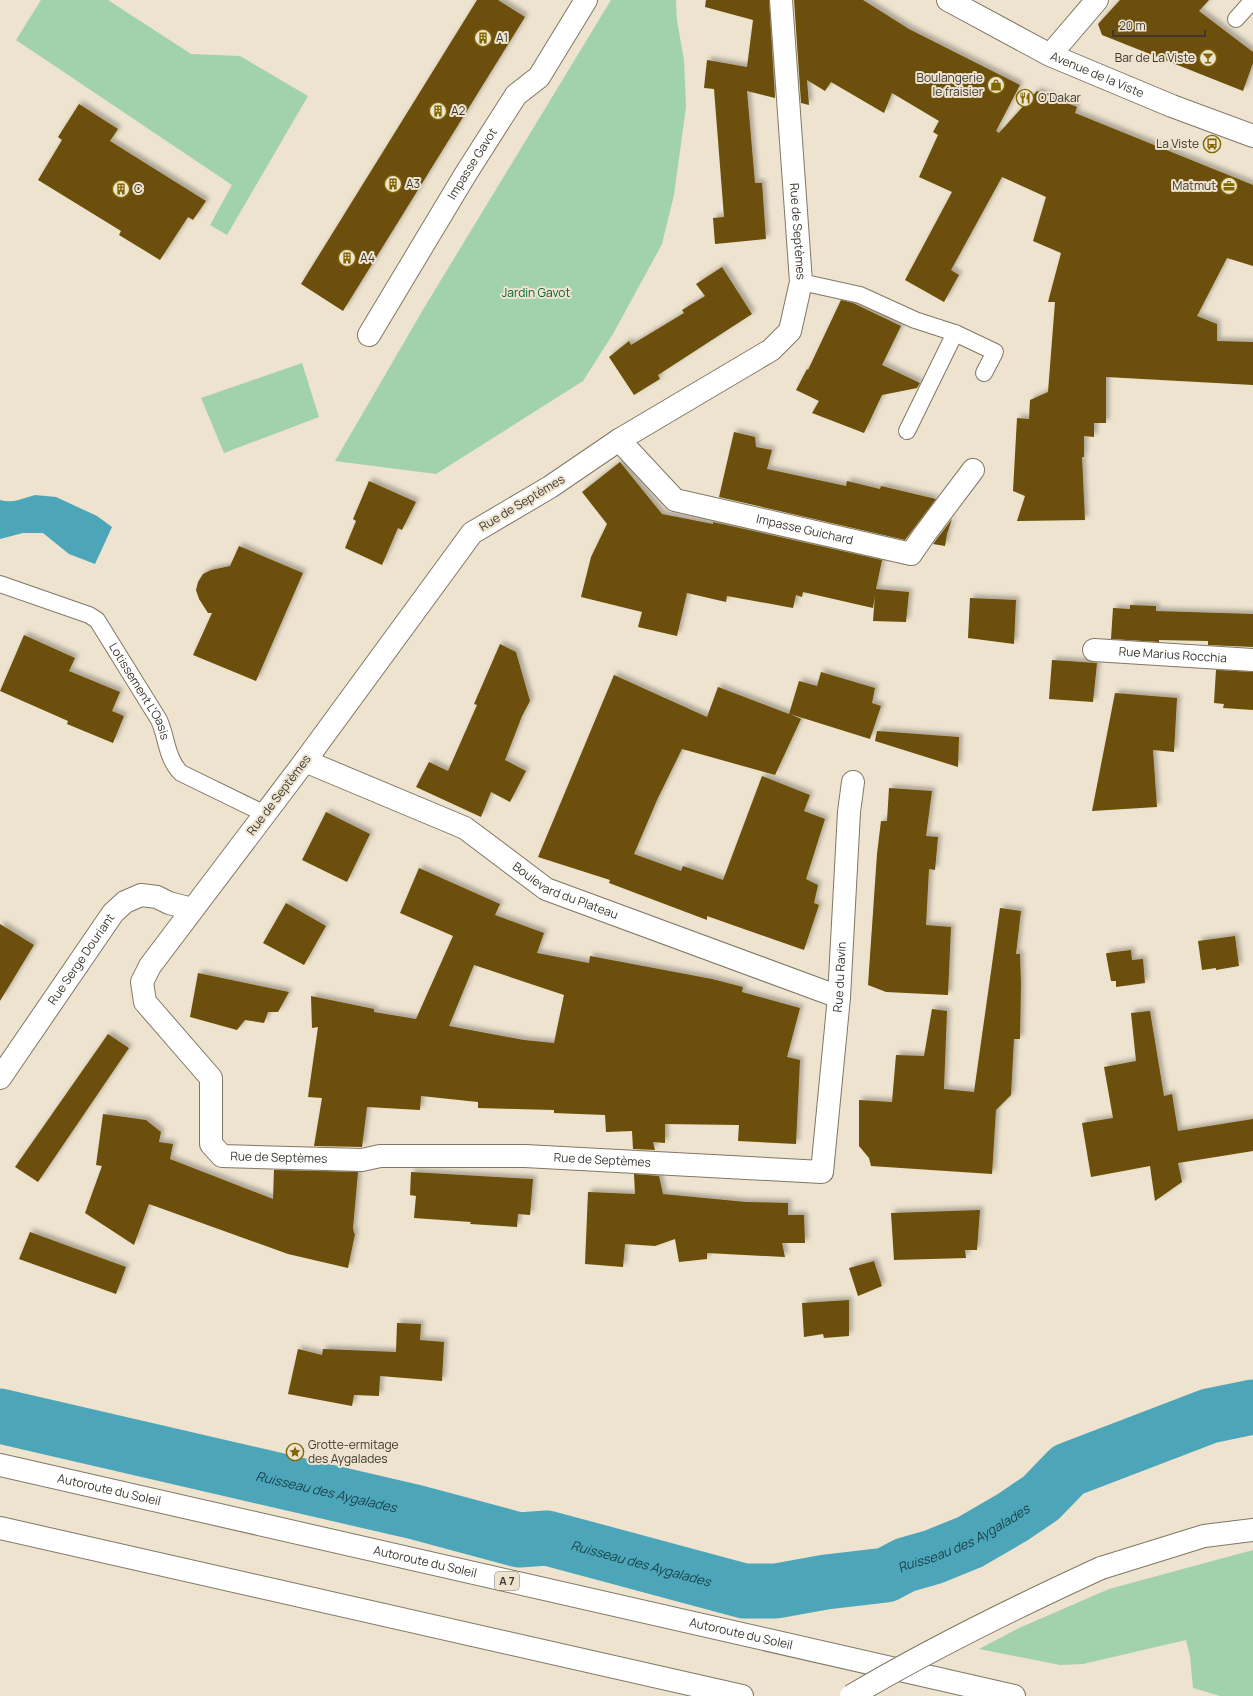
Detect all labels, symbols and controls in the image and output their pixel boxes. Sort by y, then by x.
scale bar [1113,12,1205,38]
text: 20 m [1119,17,1146,34]
building icon: A1 [473,28,493,48]
place label: A1 [496,29,508,46]
street label: Avenue de la Viste [1048,47,1147,101]
bar icon: Bar de La Viste [1198,48,1218,68]
place label: Bar de La Viste [1115,49,1195,66]
place label: Boulangerie le fraisier [917,69,984,100]
shop icon: Boulangerie le fraisier [986,75,1006,95]
restaurant icon: O'Dakar [1015,88,1035,108]
place label: O'Dakar [1038,89,1082,106]
building icon: A2 [428,101,448,121]
place label: A2 [451,102,466,119]
street label: Impasse Gavot [443,124,501,203]
bus stop icon: La Viste [1202,134,1222,154]
place label: La Viste [1156,135,1199,152]
building icon: A3 [383,174,403,194]
place label: A3 [406,175,420,192]
office icon: Matmut [1219,176,1239,196]
place label: Matmut [1172,177,1216,194]
building icon: C [111,179,131,199]
place label: C [134,180,143,197]
street label: Rue de Septèmes [786,182,810,280]
building icon: A4 [337,248,357,268]
place label: A4 [360,249,375,266]
park label: Jardin Gavot [502,284,570,301]
street label: Rue de Septèmes [476,470,568,535]
street label: Impasse Guichard [755,510,855,548]
street label: Lotissement L'Oasis [105,639,174,742]
street label: Rue Marius Rocchia [1118,643,1227,666]
street label: Rue de Septèmes [243,751,315,839]
street label: Boulevard du Plateau [509,858,621,923]
street label: Rue Serge Douriant [44,910,118,1008]
street label: Rue du Ravin [829,941,850,1013]
street label: Rue de Septèmes [230,1147,328,1167]
street label: Rue de Septèmes [553,1149,651,1171]
place label: Grotte-ermitage des Aygalades [308,1436,399,1467]
place icon: Grotte-ermitage des Aygalades [285,1442,305,1462]
water label: Ruisseau des Aygalades [254,1466,400,1517]
street label: Autoroute du Soleil [56,1469,163,1509]
water label: Ruisseau des Aygalades [894,1499,1034,1576]
water label: Ruisseau des Aygalades [569,1536,714,1591]
street label: Autoroute du Soleil [372,1541,479,1581]
road number: A 7 [495,1572,519,1590]
street label: Autoroute du Soleil [688,1613,794,1653]

